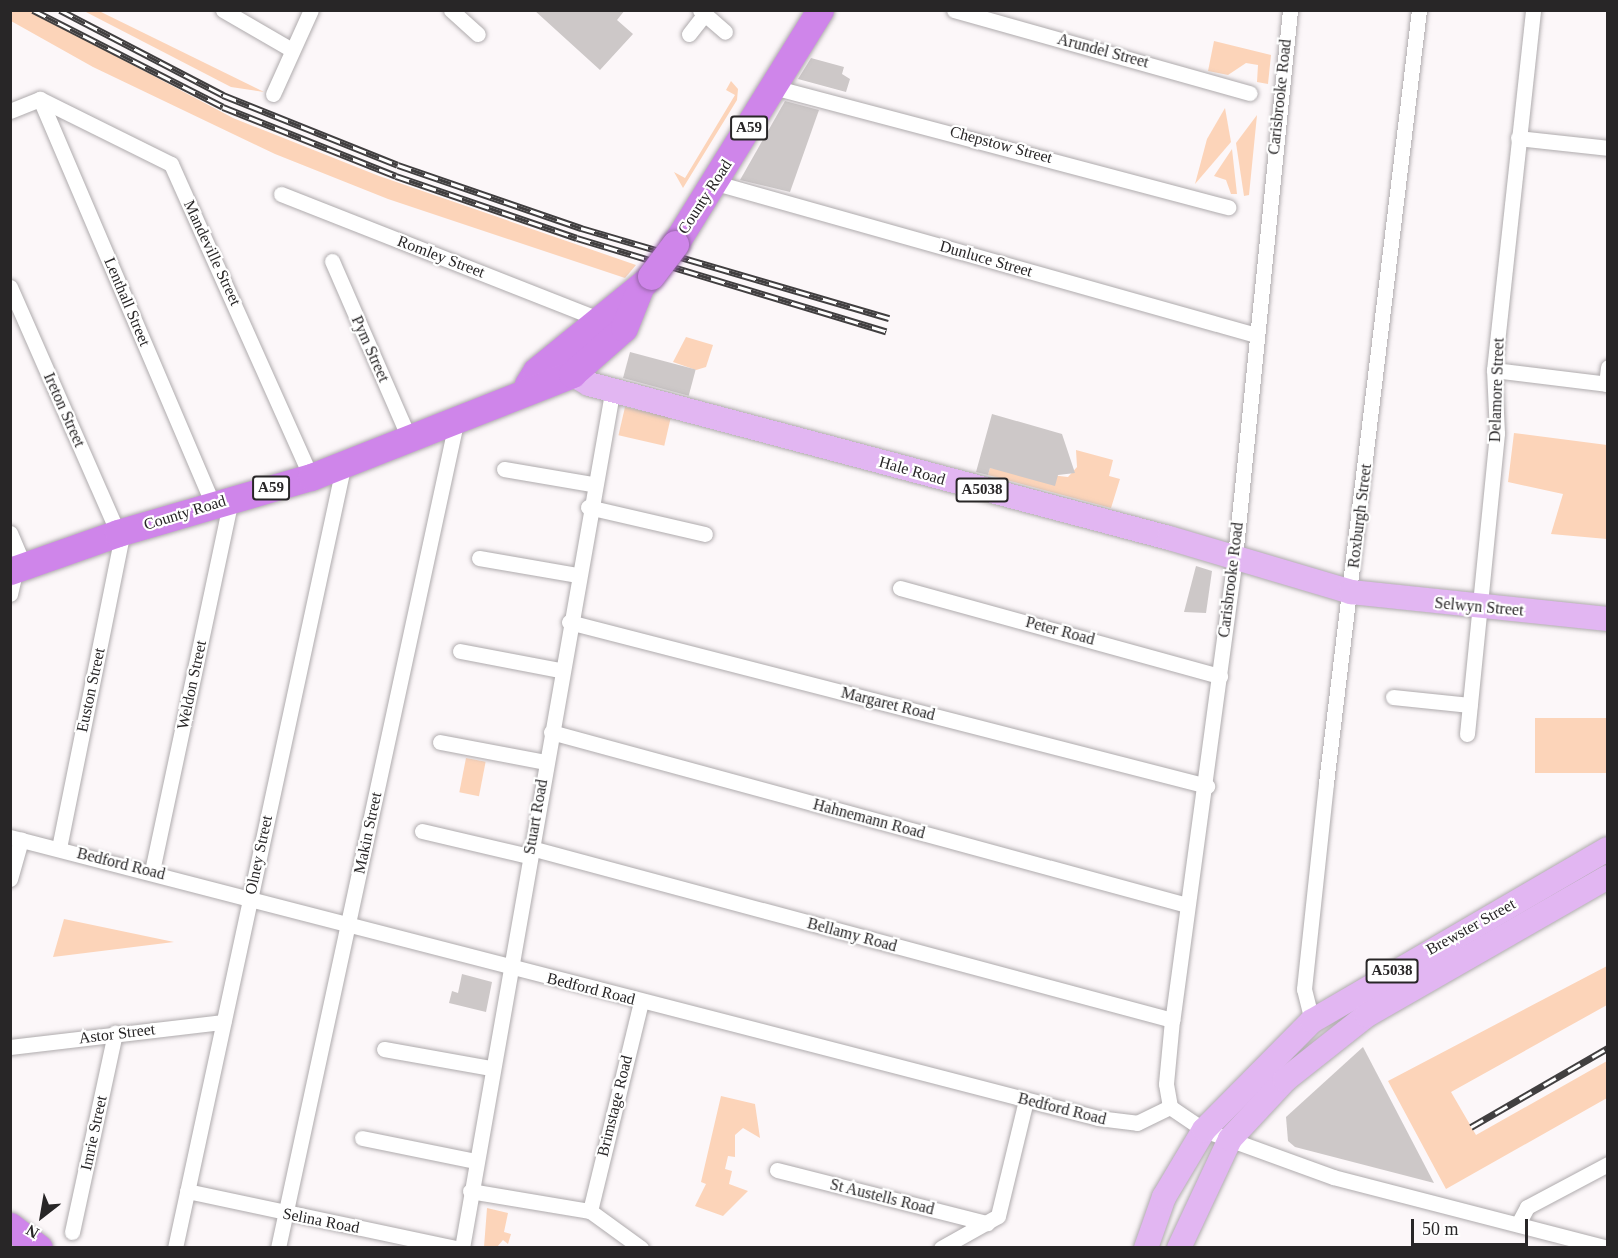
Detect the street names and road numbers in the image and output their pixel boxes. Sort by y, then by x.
street label: Arundel Street [1055,30,1151,72]
street label: Carisbrooke Road [1264,38,1296,156]
road number: A59 [730,116,768,140]
street label: Chepstow Street [948,122,1054,168]
street label: County Road [674,156,736,238]
street label: Mandeville Street [179,197,245,309]
street label: Romley Street [395,232,487,282]
street label: Dunluce Street [937,237,1035,281]
street label: Lenthall Street [100,255,154,349]
street label: Pym Street [347,313,393,385]
street label: Delamore Street [1486,337,1508,443]
street label: Ireton Street [39,370,89,450]
street label: Hale Road [877,452,947,490]
street label: Roxburgh Street [1344,463,1376,569]
road number: A59 [252,476,290,500]
road number: A5038 [955,478,1009,502]
street label: County Road [142,491,228,535]
street label: Carisbrooke Road [1214,521,1248,639]
street label: Selwyn Street [1434,594,1524,620]
street label: Peter Road [1023,613,1097,649]
street label: Weldon Street [173,639,211,731]
street label: Euston Street [73,646,109,734]
street label: Margaret Road [839,683,937,725]
street label: Stuart Road [520,778,552,856]
street label: Makin Street [350,790,386,876]
street label: Hahnemann Road [811,795,927,843]
street label: Olney Street [241,814,277,896]
street label: Bedford Road [75,844,167,884]
street label: Brewster Street [1423,895,1519,959]
street label: Bellamy Road [805,914,899,956]
road number: A5038 [1365,959,1419,983]
street label: Bedford Road [545,969,637,1009]
street label: Astor Street [78,1020,156,1048]
street label: Brimstage Road [593,1053,637,1159]
street label: Bedford Road [1016,1089,1108,1129]
street label: Imrie Street [77,1094,111,1172]
street label: St Austells Road [827,1175,937,1219]
street label: Selina Road [281,1204,361,1238]

